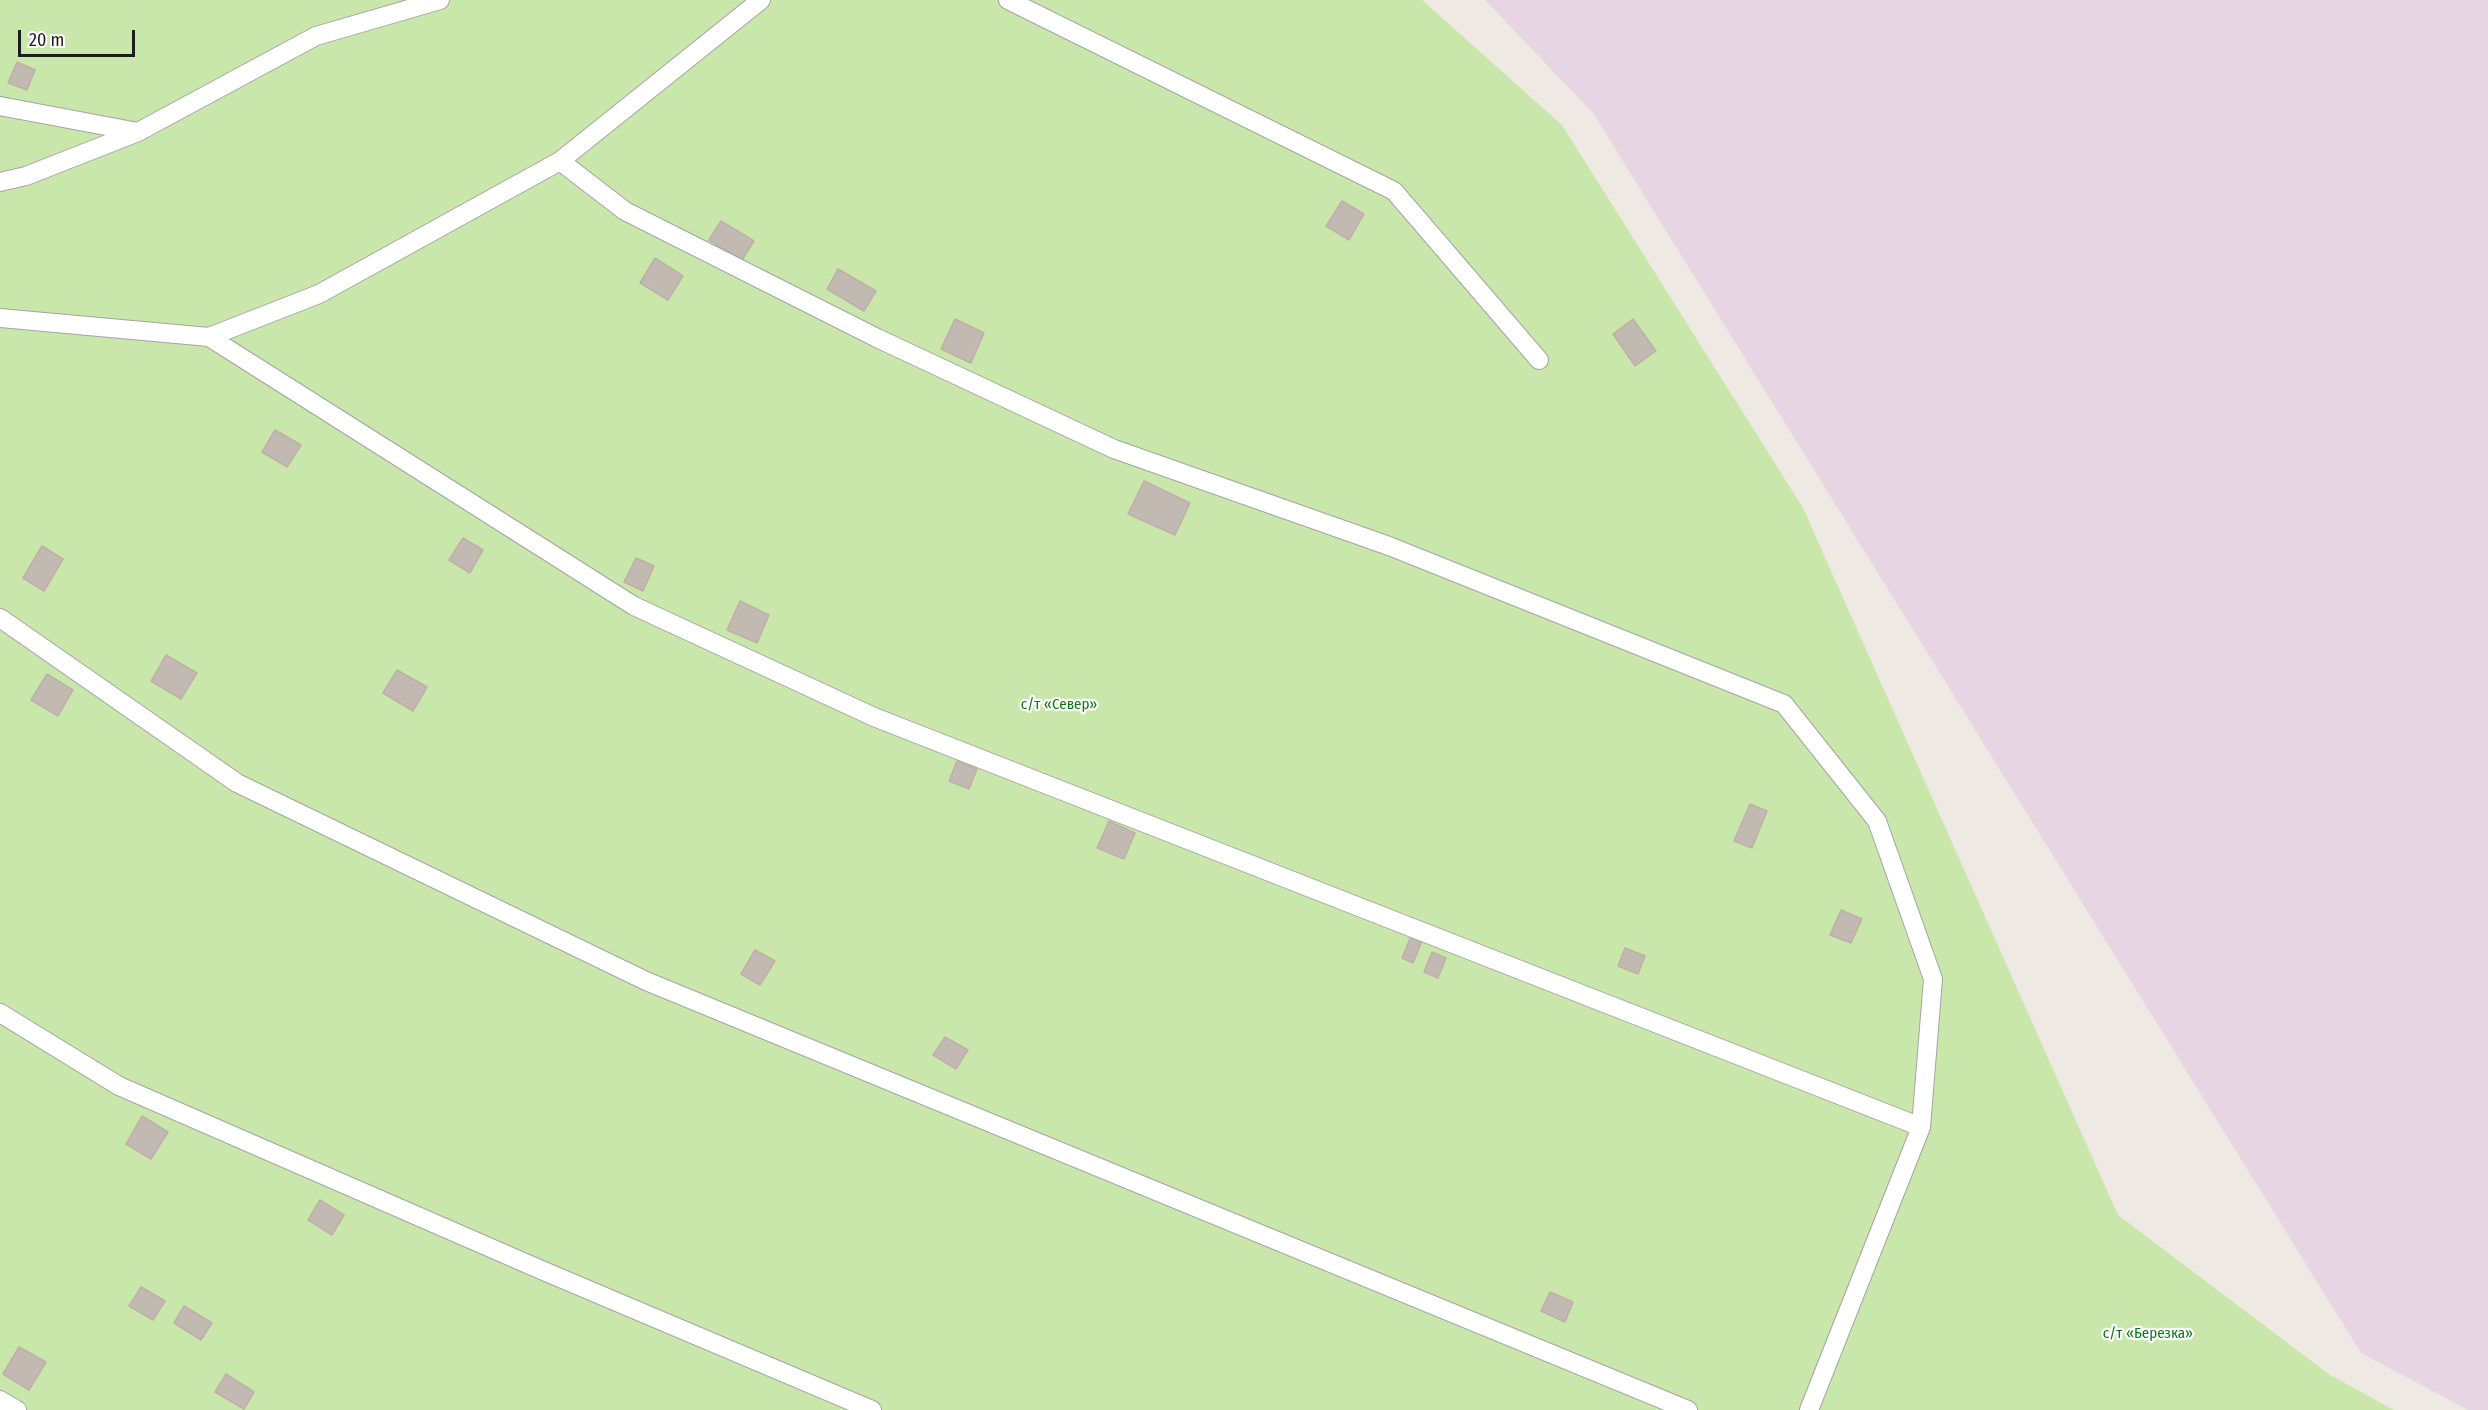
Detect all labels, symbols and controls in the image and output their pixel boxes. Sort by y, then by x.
scale bar [21,18,138,56]
text: 20 m [29,29,64,51]
park label: с/т «Север» [1021,696,1097,714]
park label: с/т «Березка» [2103,1325,2193,1343]

